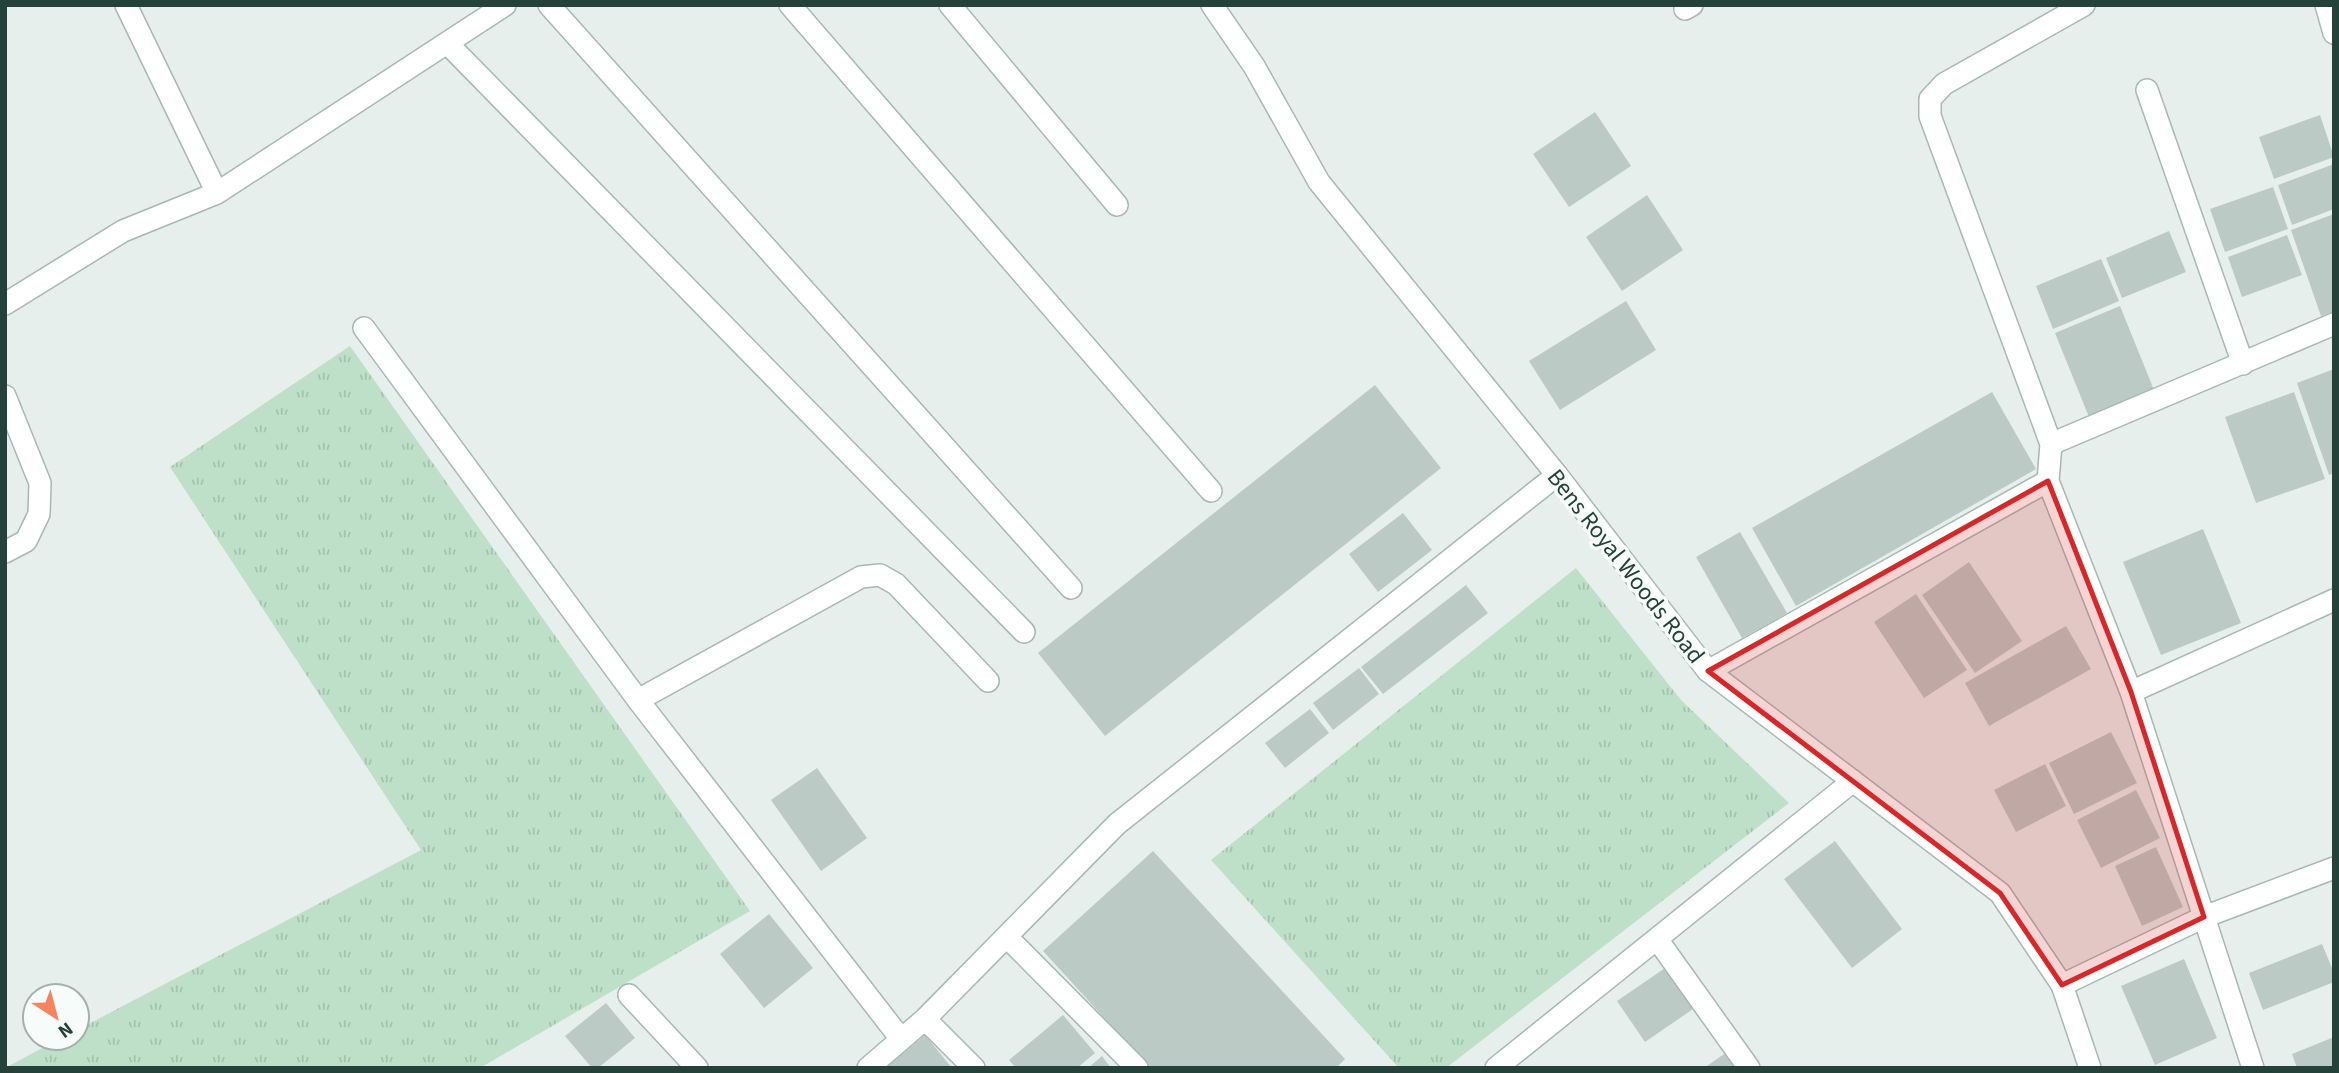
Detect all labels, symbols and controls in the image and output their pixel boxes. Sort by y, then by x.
street label: Bens Royal Woods Road [1538,462,1713,671]
north arrow [21,982,91,1052]
text: N [52,1015,78,1044]

